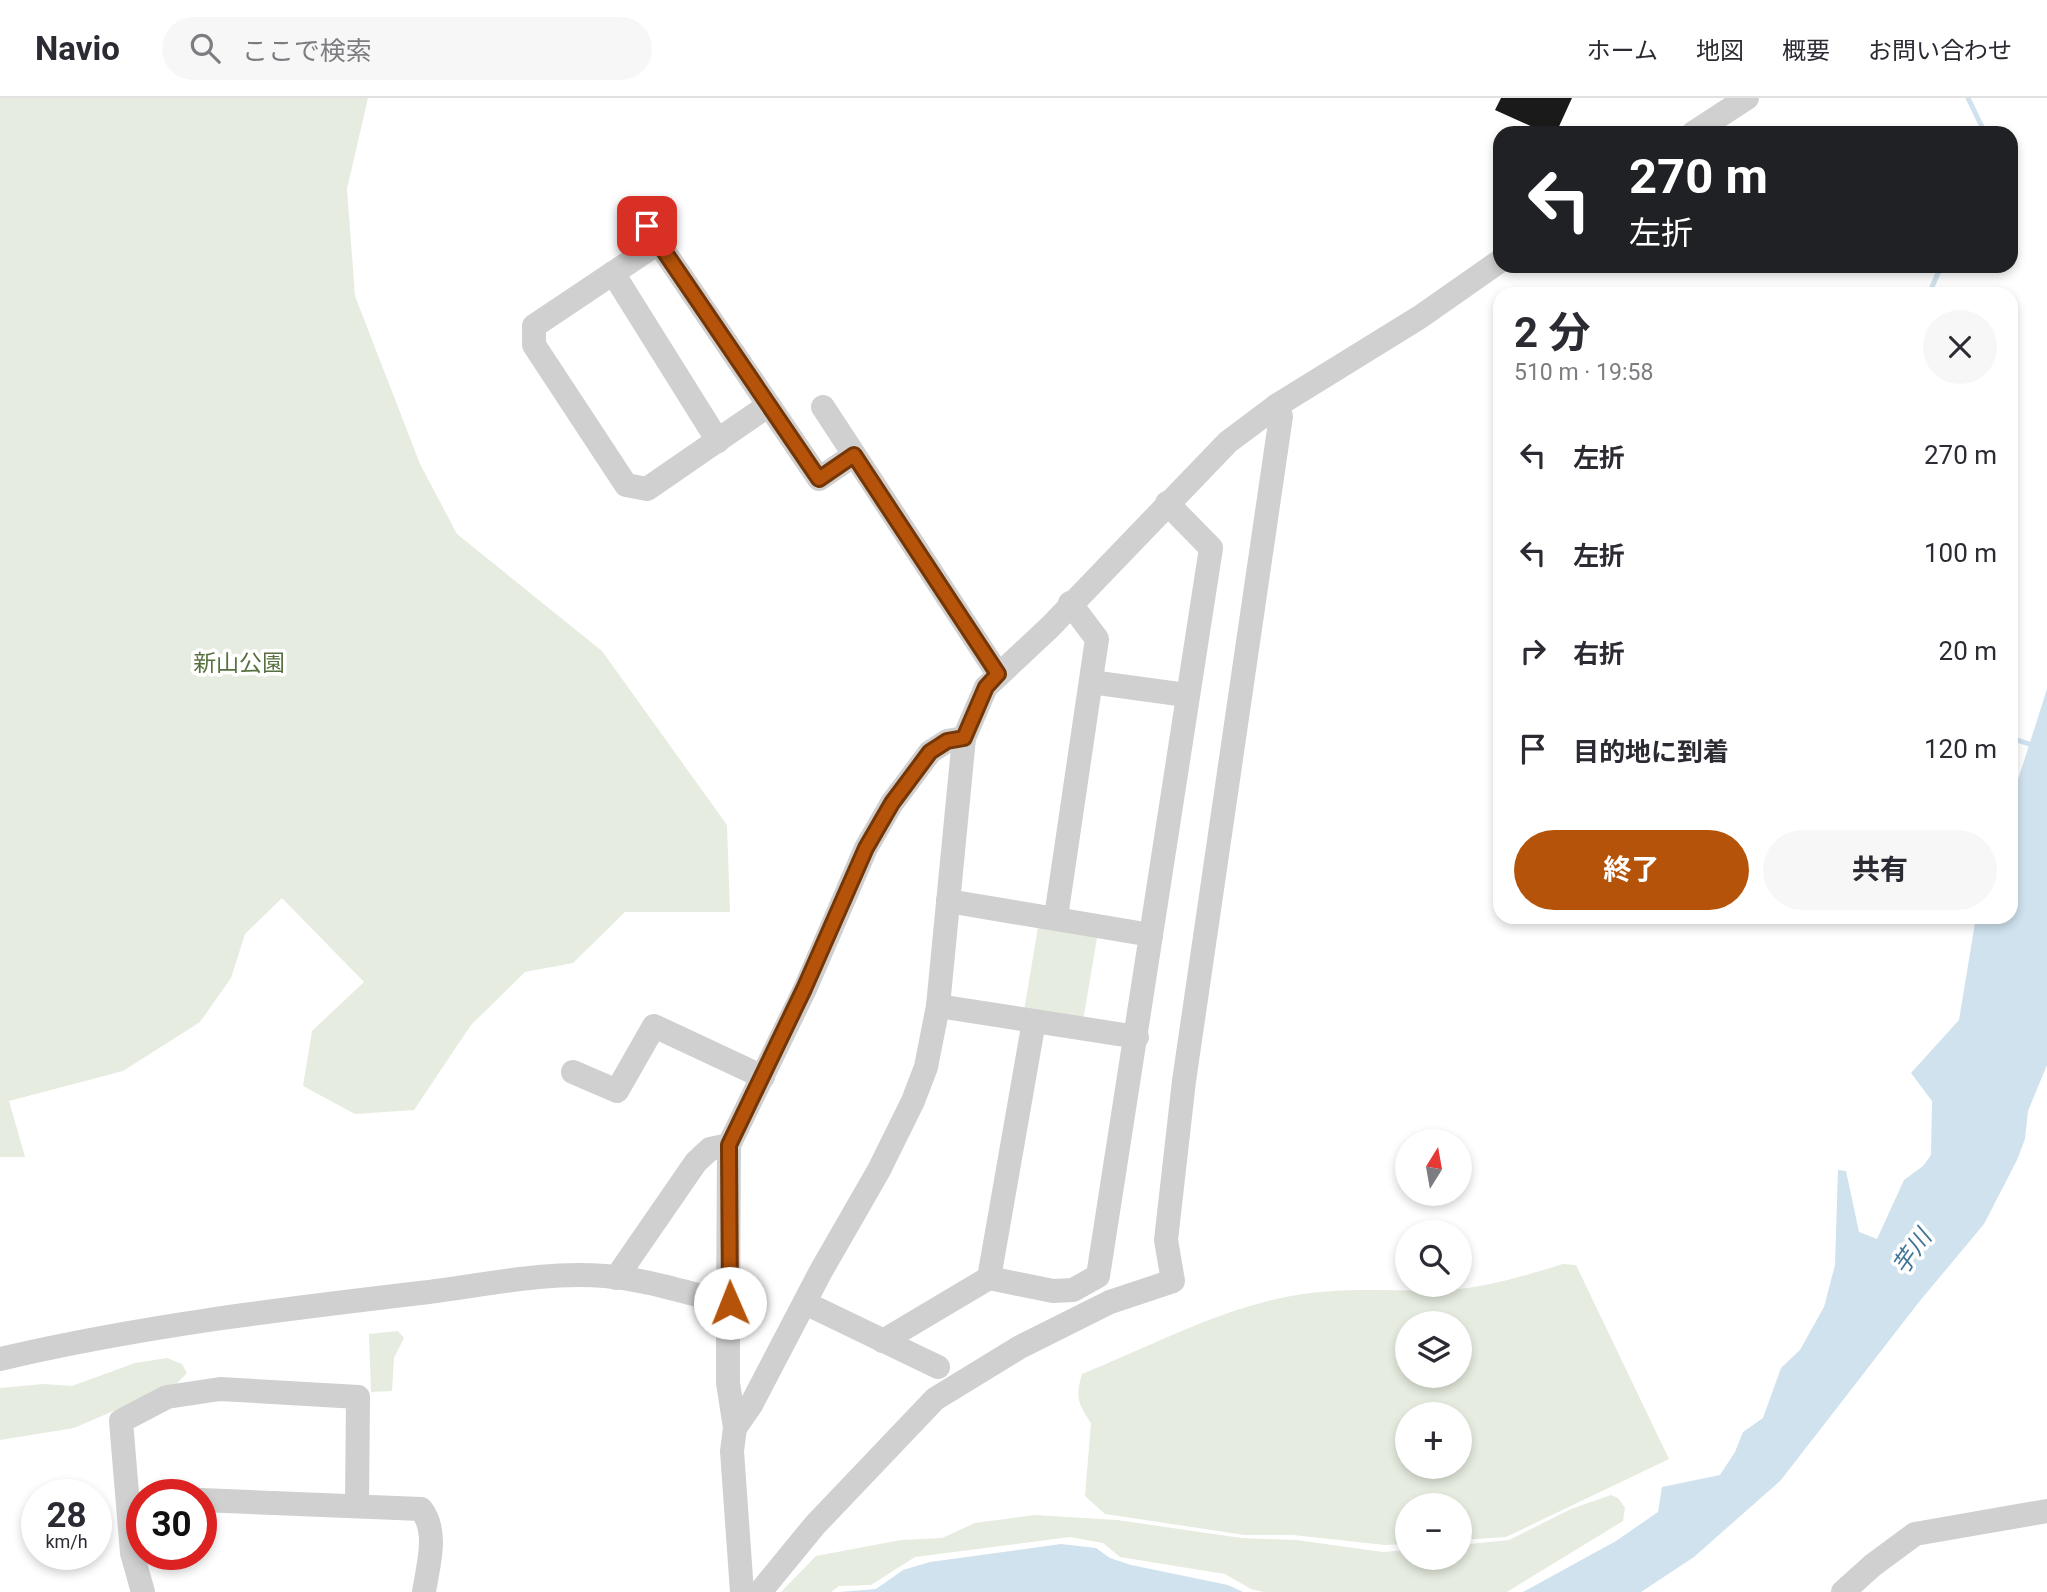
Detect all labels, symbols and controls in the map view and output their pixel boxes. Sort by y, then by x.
search box [162,17,652,80]
text: Navio [35,29,120,68]
icon: search [186,29,224,67]
text: ここで検索 [242,36,372,66]
text: ホーム [1587,37,1658,65]
text: 地図 [1696,37,1744,65]
text: 概要 [1782,37,1830,65]
text: お問い合わせ [1868,37,2012,65]
text: 270 m [1629,148,1768,205]
icon: left [1514,154,1605,245]
pin [617,196,677,256]
icon: arrive [628,207,666,245]
text: 左折 [1629,214,1693,252]
text: 2 分 [1514,308,1591,357]
button: close [1923,310,1997,384]
text: 510 m · 19:58 [1514,359,1653,386]
icon: left [1514,436,1552,474]
text: 270 m [1924,440,1997,470]
text: 左折 [1573,443,1625,473]
icon: left [1514,534,1552,572]
text: 100 m [1924,538,1997,568]
text: 左折 [1573,541,1625,571]
icon: right [1514,632,1552,670]
text: 20 m [1939,636,1997,666]
text: 右折 [1573,639,1625,669]
park label: 新山公園 [193,650,285,677]
icon: arrive [1514,730,1552,768]
text: 120 m [1924,734,1997,764]
text: 目的地に到着 [1573,737,1729,767]
button: 終了 [1514,830,1749,910]
button: 共有 [1763,830,1997,910]
north arrow [1395,1129,1472,1206]
map controls [1395,1129,1472,1570]
button: search [1395,1220,1472,1297]
water label: 芋川 [1887,1222,1939,1280]
position arrow [693,1266,767,1340]
button: layers [1395,1311,1472,1388]
button: + [1395,1402,1472,1479]
speed limit sign: 30 [126,1479,217,1570]
button: − [1395,1493,1472,1570]
text: 28 [46,1495,87,1536]
text: km/h [45,1531,88,1552]

